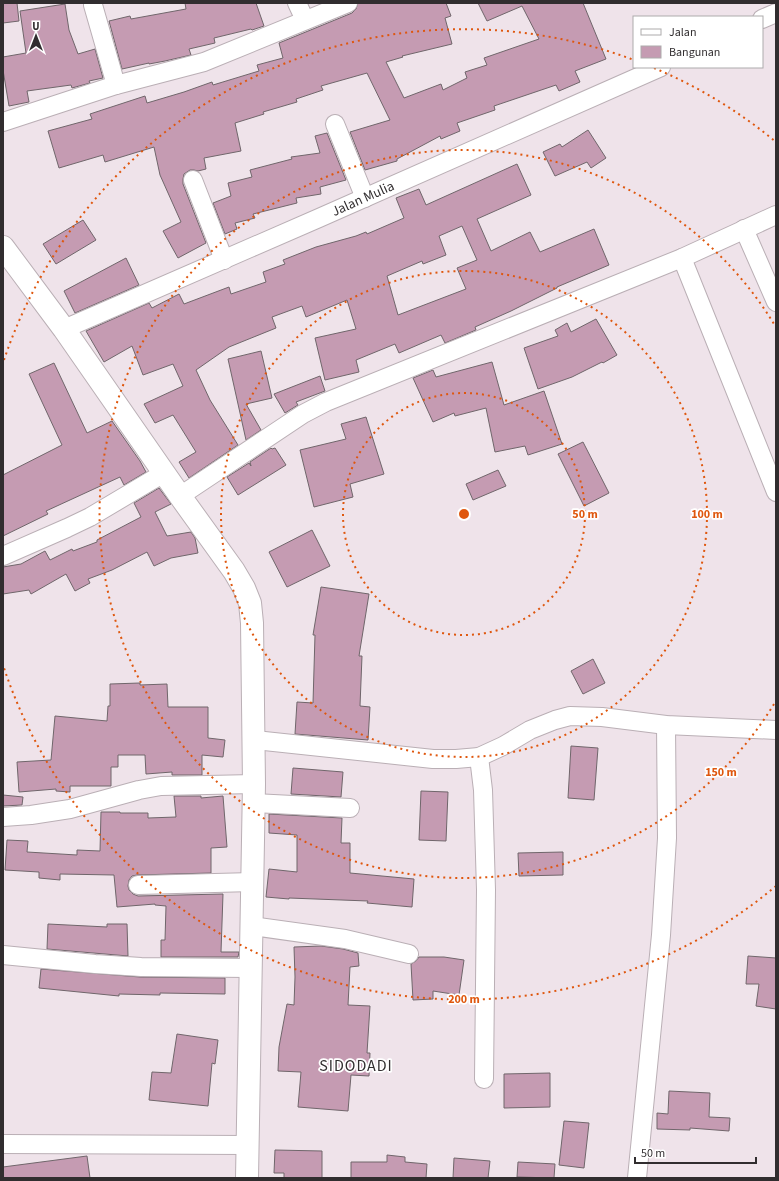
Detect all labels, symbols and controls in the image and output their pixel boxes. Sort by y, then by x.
north arrow [16,16,56,56]
legend [633,16,763,68]
text: U [32,19,40,34]
text: Jalan [669,24,696,41]
text: Bangunan [669,44,720,61]
street label: Jalan Mulia [328,176,398,222]
text: 50 m [572,506,598,523]
text: 100 m [691,506,723,523]
centre of rings [457,507,471,521]
text: 150 m [705,764,737,781]
text: 200 m [448,991,480,1008]
district label: SIDODADI [319,1055,393,1077]
scale bar [635,1139,756,1165]
text: 50 m [641,1145,665,1162]

